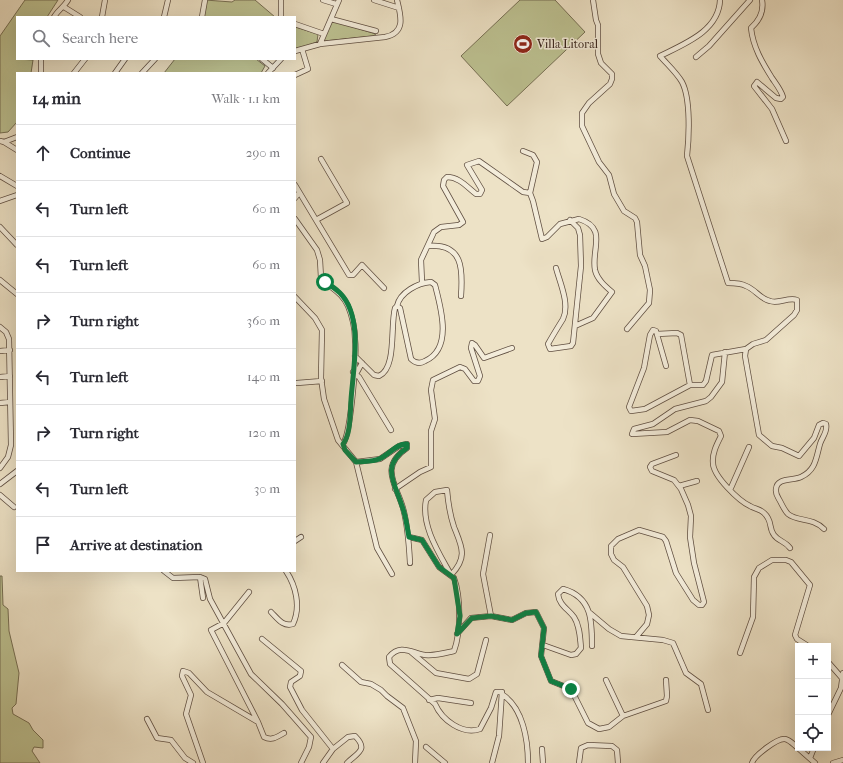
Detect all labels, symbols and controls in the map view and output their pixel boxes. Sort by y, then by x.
search box [16,16,296,60]
icon: search [30,27,52,49]
text: Search here [62,29,138,47]
sports icon: Villa Litoral [512,33,534,55]
place label: Villa Litoral [536,37,599,51]
text: 14 min [32,88,81,108]
text: Walk · 1.1 km [212,91,280,106]
icon: ahead [32,142,54,164]
text: Continue [70,144,130,162]
text: 290 m [246,145,280,160]
icon: left [32,198,54,220]
text: Turn left [70,200,128,218]
text: 60 m [252,201,280,216]
icon: left [32,254,54,276]
text: Turn left [70,256,128,274]
text: 60 m [252,257,280,272]
route start [316,273,334,291]
icon: right [32,310,54,332]
text: Turn right [70,312,139,330]
text: 360 m [247,313,280,328]
icon: left [32,366,54,388]
text: Turn left [70,368,128,386]
text: 140 m [247,369,280,384]
icon: right [32,422,54,444]
text: Turn right [70,424,139,442]
text: 120 m [248,425,280,440]
icon: left [32,478,54,500]
text: Turn left [70,480,128,498]
text: 30 m [254,481,280,496]
icon: arrive [32,534,54,556]
text: Arrive at destination [70,536,202,554]
map controls [795,643,831,751]
button: + [795,643,831,679]
button: − [795,679,831,715]
route end [562,680,580,698]
button: locate [795,715,831,751]

